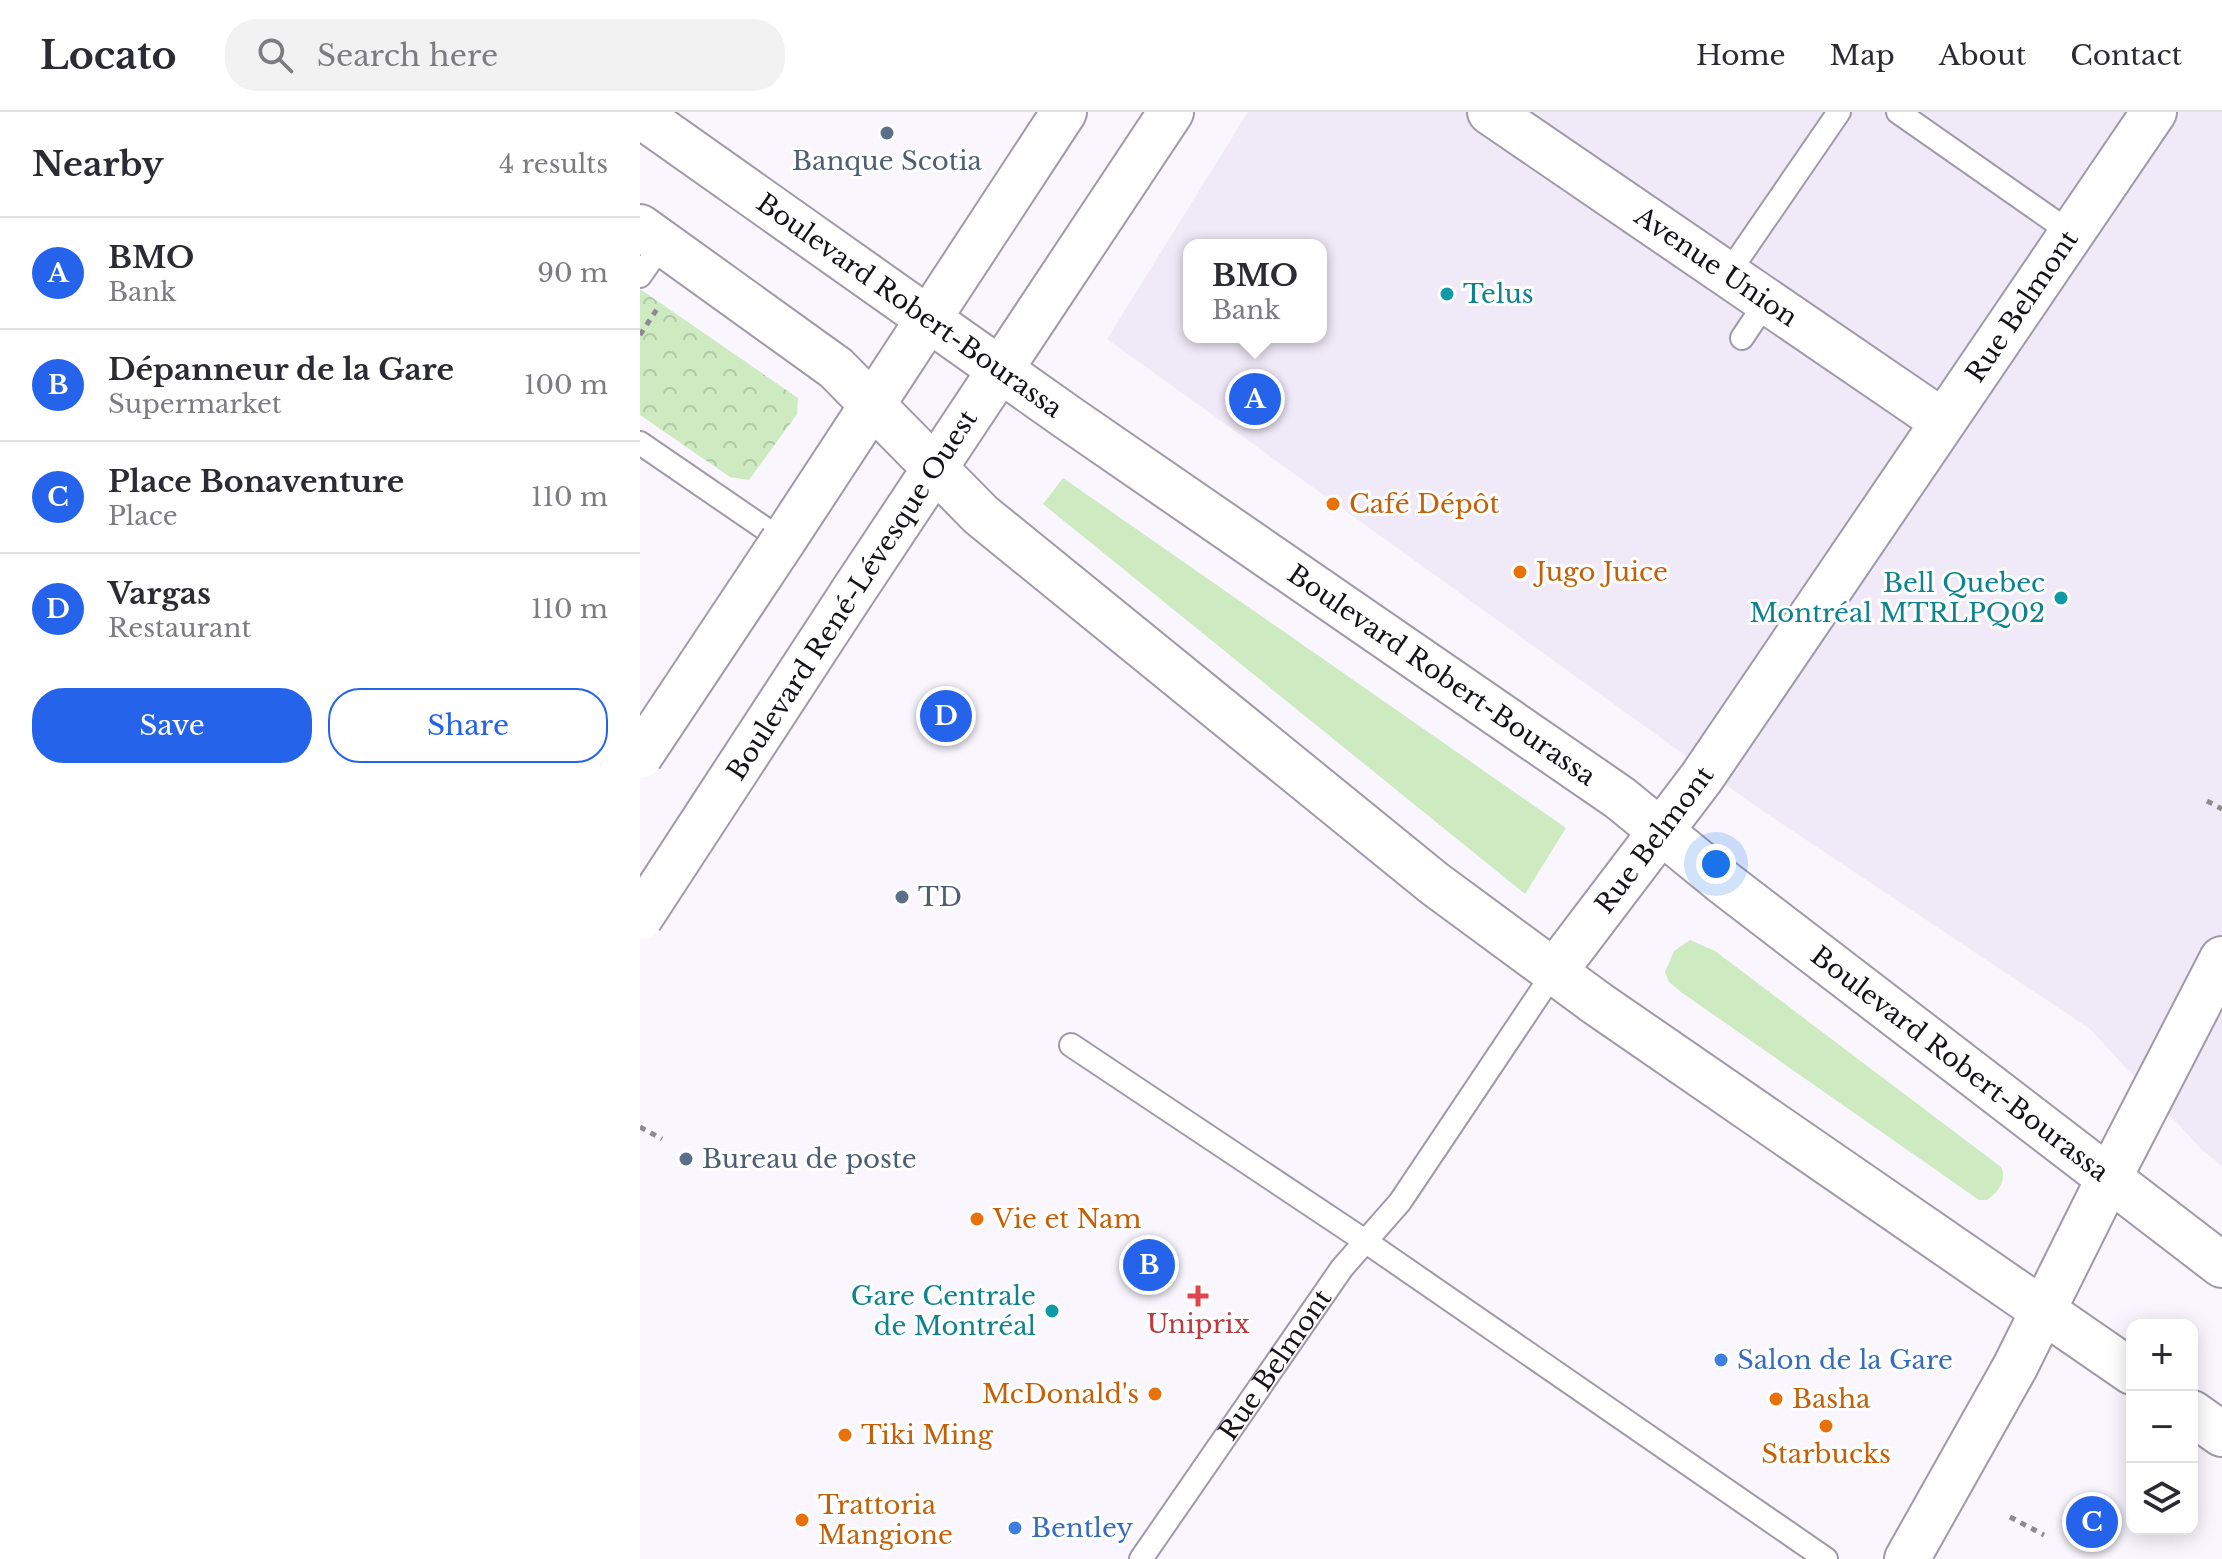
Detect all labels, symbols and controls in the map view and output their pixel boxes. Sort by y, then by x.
search box [225,19,785,91]
text: Locato [40,32,177,79]
icon: search [253,33,297,77]
text: Search here [317,37,498,74]
text: Home [1696,38,1786,73]
text: Map [1830,38,1895,73]
text: About [1939,38,2026,73]
text: Contact [2070,38,2182,73]
marker: Banque Scotia [878,124,896,142]
text: Nearby [32,143,164,185]
place label: Banque Scotia [792,145,983,177]
text: 4 results [499,148,608,180]
street label: Boulevard Robert-Bourassa [750,187,1069,425]
street label: Avenue Union [1628,199,1804,333]
street label: Rue Belmont [1959,224,2085,388]
text: BMO [108,239,194,276]
popup [1183,239,1327,343]
text: A [47,257,69,289]
text: 90 m [537,257,608,289]
text: BMO [1212,257,1298,294]
text: Bank [108,276,176,308]
place label: Telus [1463,278,1534,310]
marker: Telus [1438,285,1456,303]
text: Bank [1212,294,1280,326]
text: Dépanneur de la Gare [108,351,454,388]
text: B [48,369,68,401]
text: 100 m [524,369,608,401]
pin: A [1229,369,1281,429]
text: Supermarket [108,388,282,420]
street label: Boulevard René-Lévesque Ouest [720,404,984,786]
text: Place Bonaventure [108,463,404,500]
text: C [47,481,69,513]
text: 110 m [531,481,608,513]
place label: Café Dépôt [1349,488,1500,520]
marker: Café Dépôt [1324,495,1342,513]
text: Place [108,500,178,532]
place label: Jugo Juice [1533,556,1668,588]
street label: Boulevard Robert-Bourassa [1281,558,1602,793]
marker: Jugo Juice [1511,563,1529,581]
place label: Bell Quebec Montréal MTRLPQ02 [1750,567,2045,629]
text: Vargas [108,575,211,612]
marker: Bell Quebec Montréal MTRLPQ02 [2052,589,2070,607]
text: D [46,593,70,625]
text: 110 m [531,593,608,625]
text: Restaurant [108,612,251,644]
pin: D [920,686,972,746]
button: Save [32,688,312,763]
button: Share [328,688,608,763]
street label: Rue Belmont [1588,760,1721,920]
your location [1696,844,1736,884]
place label: TD [918,881,962,913]
marker: TD [893,888,911,906]
street label: Boulevard Robert-Bourassa [1805,939,2116,1189]
place label: Bureau de poste [702,1143,917,1175]
marker: Bureau de poste [677,1150,695,1168]
place label: Vie et Nam [992,1203,1141,1235]
marker: Vie et Nam [968,1210,986,1228]
pin: B [1123,1235,1175,1295]
place label: Gare Centrale de Montréal [851,1280,1036,1342]
street label: Rue Belmont [1212,1283,1338,1446]
marker: Uniprix [1189,1287,1207,1305]
marker: Gare Centrale de Montréal [1043,1302,1061,1320]
place label: Uniprix [1146,1308,1250,1340]
map controls [2126,1319,2198,1535]
button: + [2126,1319,2198,1391]
place label: Salon de la Gare [1737,1344,1953,1376]
marker: Salon de la Gare [1712,1351,1730,1369]
place label: McDonald's [982,1378,1139,1410]
place label: Basha [1792,1383,1871,1415]
marker: McDonald's [1146,1385,1164,1403]
marker: Basha [1767,1390,1785,1408]
button: − [2126,1391,2198,1463]
marker: Starbucks [1817,1417,1835,1435]
place label: Tiki Ming [861,1419,993,1451]
marker: Tiki Ming [836,1426,854,1444]
place label: Starbucks [1761,1438,1891,1470]
button: layers [2126,1463,2198,1535]
place label: Trattoria Mangione [818,1489,953,1551]
pin: C [2066,1492,2118,1552]
marker: Trattoria Mangione [793,1511,811,1529]
place label: Bentley [1031,1512,1134,1544]
marker: Bentley [1006,1519,1024,1537]

